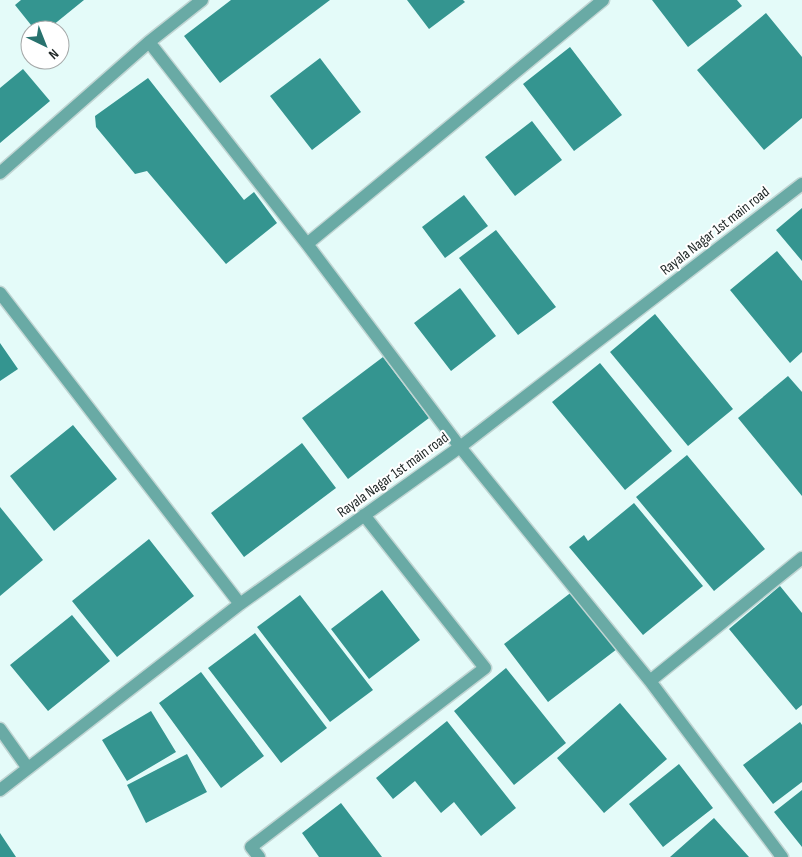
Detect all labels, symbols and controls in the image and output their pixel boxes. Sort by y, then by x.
north arrow [20,20,70,70]
text: N [45,45,62,63]
street label: Rayala Nagar 1st main road [657,182,773,280]
street label: Rayala Nagar 1st main road [334,428,452,522]

